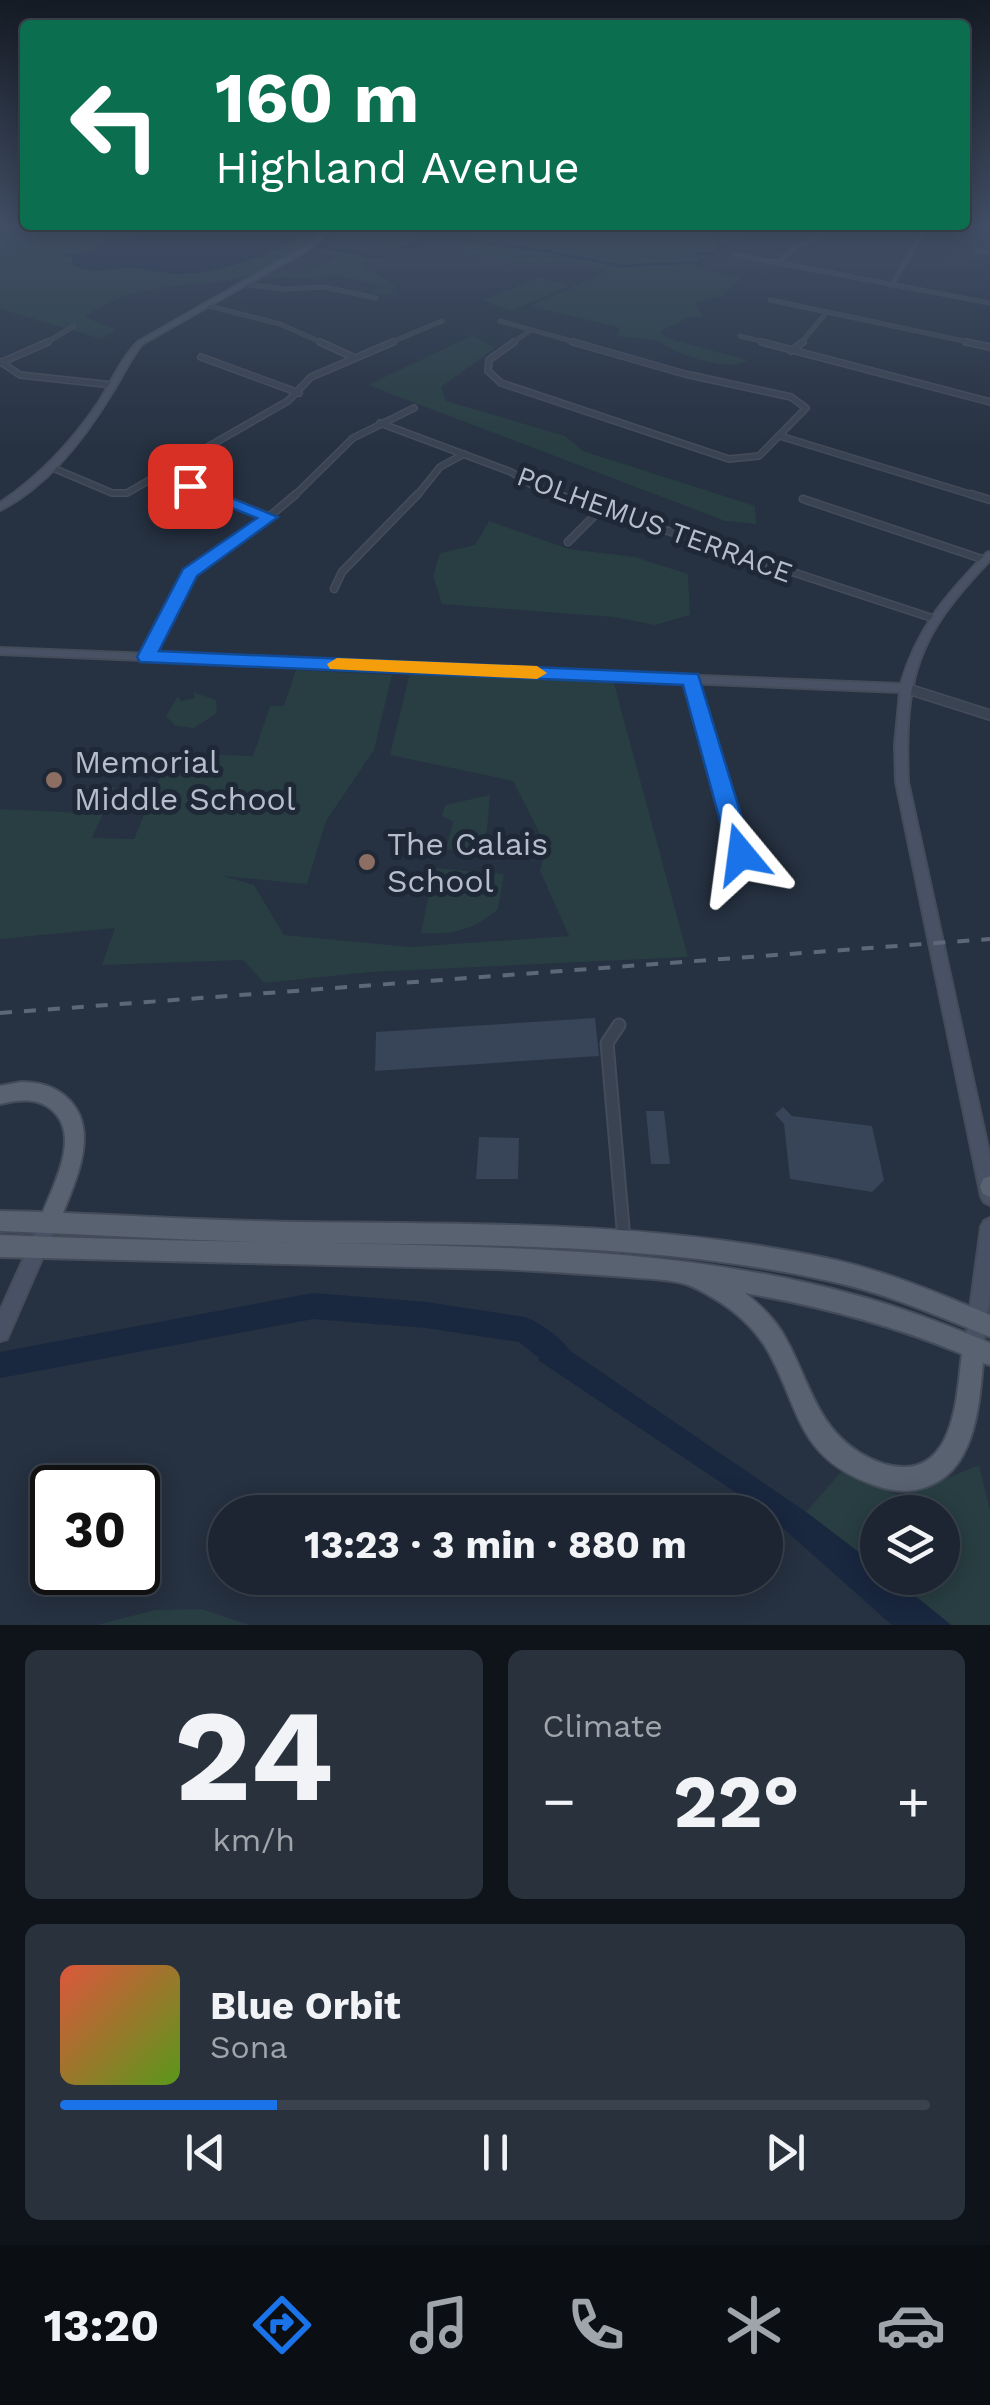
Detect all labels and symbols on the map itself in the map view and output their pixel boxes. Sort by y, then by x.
pin [148,444,233,529]
street label: POLHEMUS TERRACE [513,459,797,590]
place label: Memorial Middle School [74,743,296,818]
marker: Memorial Middle School [43,769,65,791]
position arrow [689,802,793,906]
place label: The Calais School [387,825,548,900]
marker: The Calais School [356,851,378,873]
speed limit sign: 30 [30,1465,160,1595]

